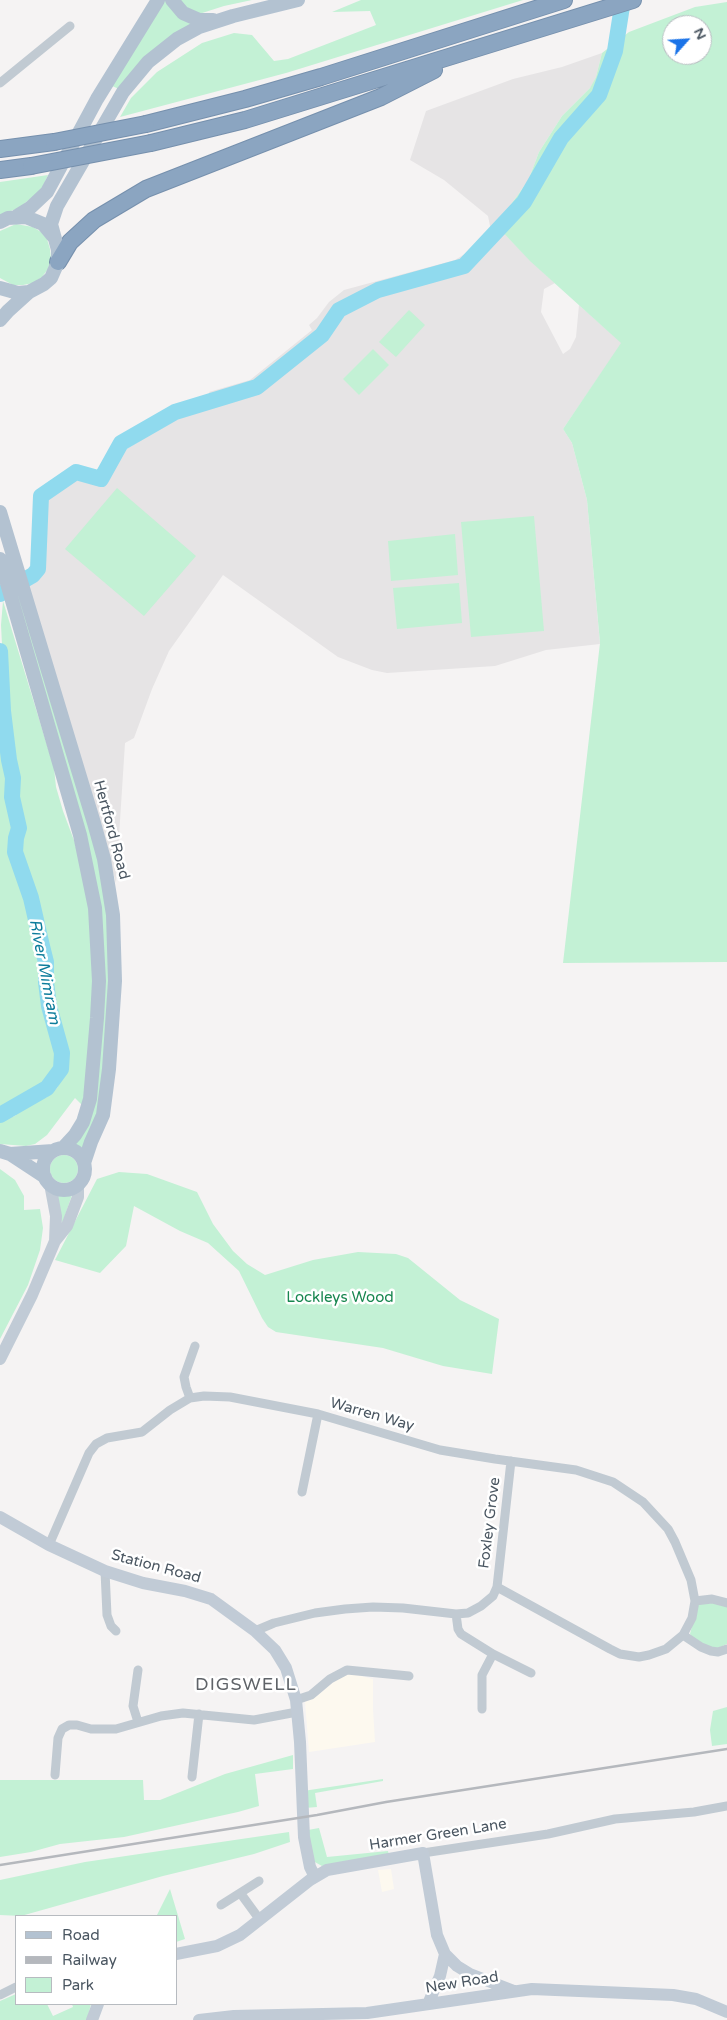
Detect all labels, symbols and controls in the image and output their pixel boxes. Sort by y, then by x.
north arrow [662,15,712,65]
text: N [690,25,710,42]
street label: Hertford Road [89,778,133,882]
water label: River Mimram [24,918,64,1026]
park label: Lockleys Wood [286,1289,394,1307]
street label: Warren Way [328,1394,416,1436]
street label: Foxley Grove [475,1476,505,1570]
street label: Station Road [109,1546,203,1588]
district label: DIGSWELL [194,1674,298,1696]
street label: Harmer Green Lane [368,1815,508,1855]
legend [15,1915,178,2005]
text: Road [62,1926,100,1944]
text: Railway [62,1951,117,1969]
street label: New Road [424,1968,500,1998]
text: Park [62,1976,94,1994]

